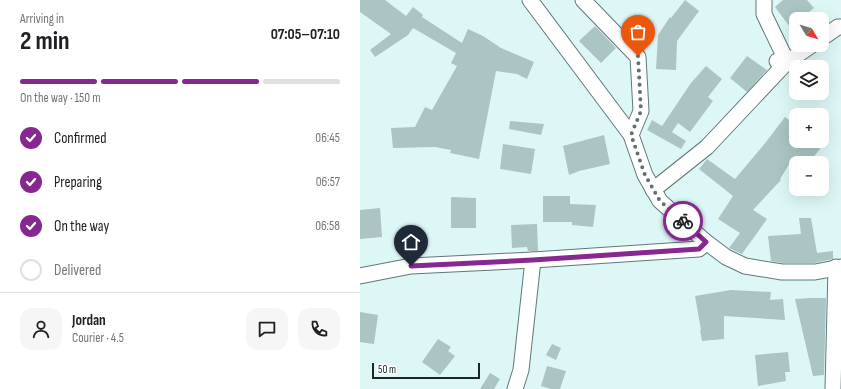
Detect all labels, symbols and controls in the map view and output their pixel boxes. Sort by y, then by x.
text: Arriving in [20,11,64,27]
north arrow [789,12,829,52]
map controls [789,12,829,196]
pin [621,15,655,56]
icon: bag [627,21,649,43]
text: 07:05–07:10 [271,25,340,44]
text: 2 min [20,26,70,57]
button: layers [789,60,829,100]
text: On the way · 150 m [20,90,101,106]
button: + [789,108,829,148]
icon: check [20,127,42,149]
text: Confirmed [54,129,107,148]
text: 06:45 [315,130,340,146]
button: − [789,156,829,196]
icon: check [20,171,42,193]
text: Preparing [54,173,102,192]
text: 06:57 [316,174,340,190]
courier [663,201,703,241]
icon: bike [672,210,694,232]
icon: check [20,215,42,237]
text: On the way [54,217,109,236]
text: 06:58 [315,218,340,234]
pin [394,225,428,266]
icon: home [400,231,422,253]
text: Delivered [54,261,101,280]
button: person [20,308,62,350]
button: chat [246,308,288,350]
button: phone [298,308,340,350]
text: Jordan [72,311,106,330]
text: Courier · 4.5 [72,330,124,346]
scale bar [372,361,480,380]
text: 50 m [378,363,396,376]

